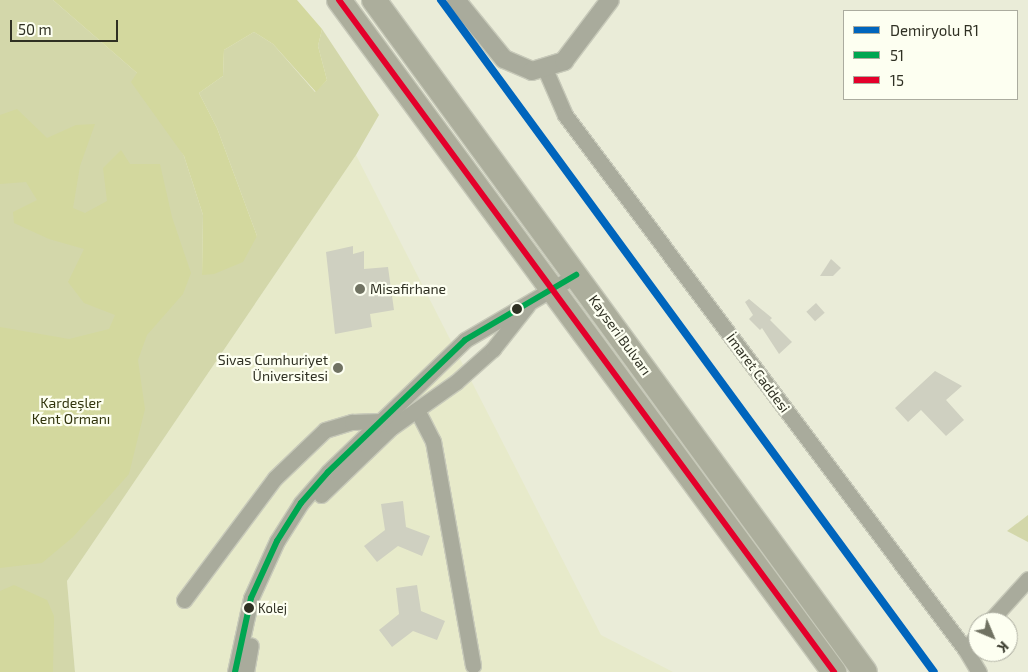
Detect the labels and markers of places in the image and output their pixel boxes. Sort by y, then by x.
place label: Misafirhane [370,281,446,297]
marker: Misafirhane [354,283,366,295]
unlabelled marker [512,304,522,314]
place label: Sivas Cumhuriyet Üniversitesi [218,352,328,384]
marker: Sivas Cumhuriyet Üniversitesi [332,362,344,374]
place label: Kolej [258,600,287,616]
marker: Kolej [244,603,254,613]

